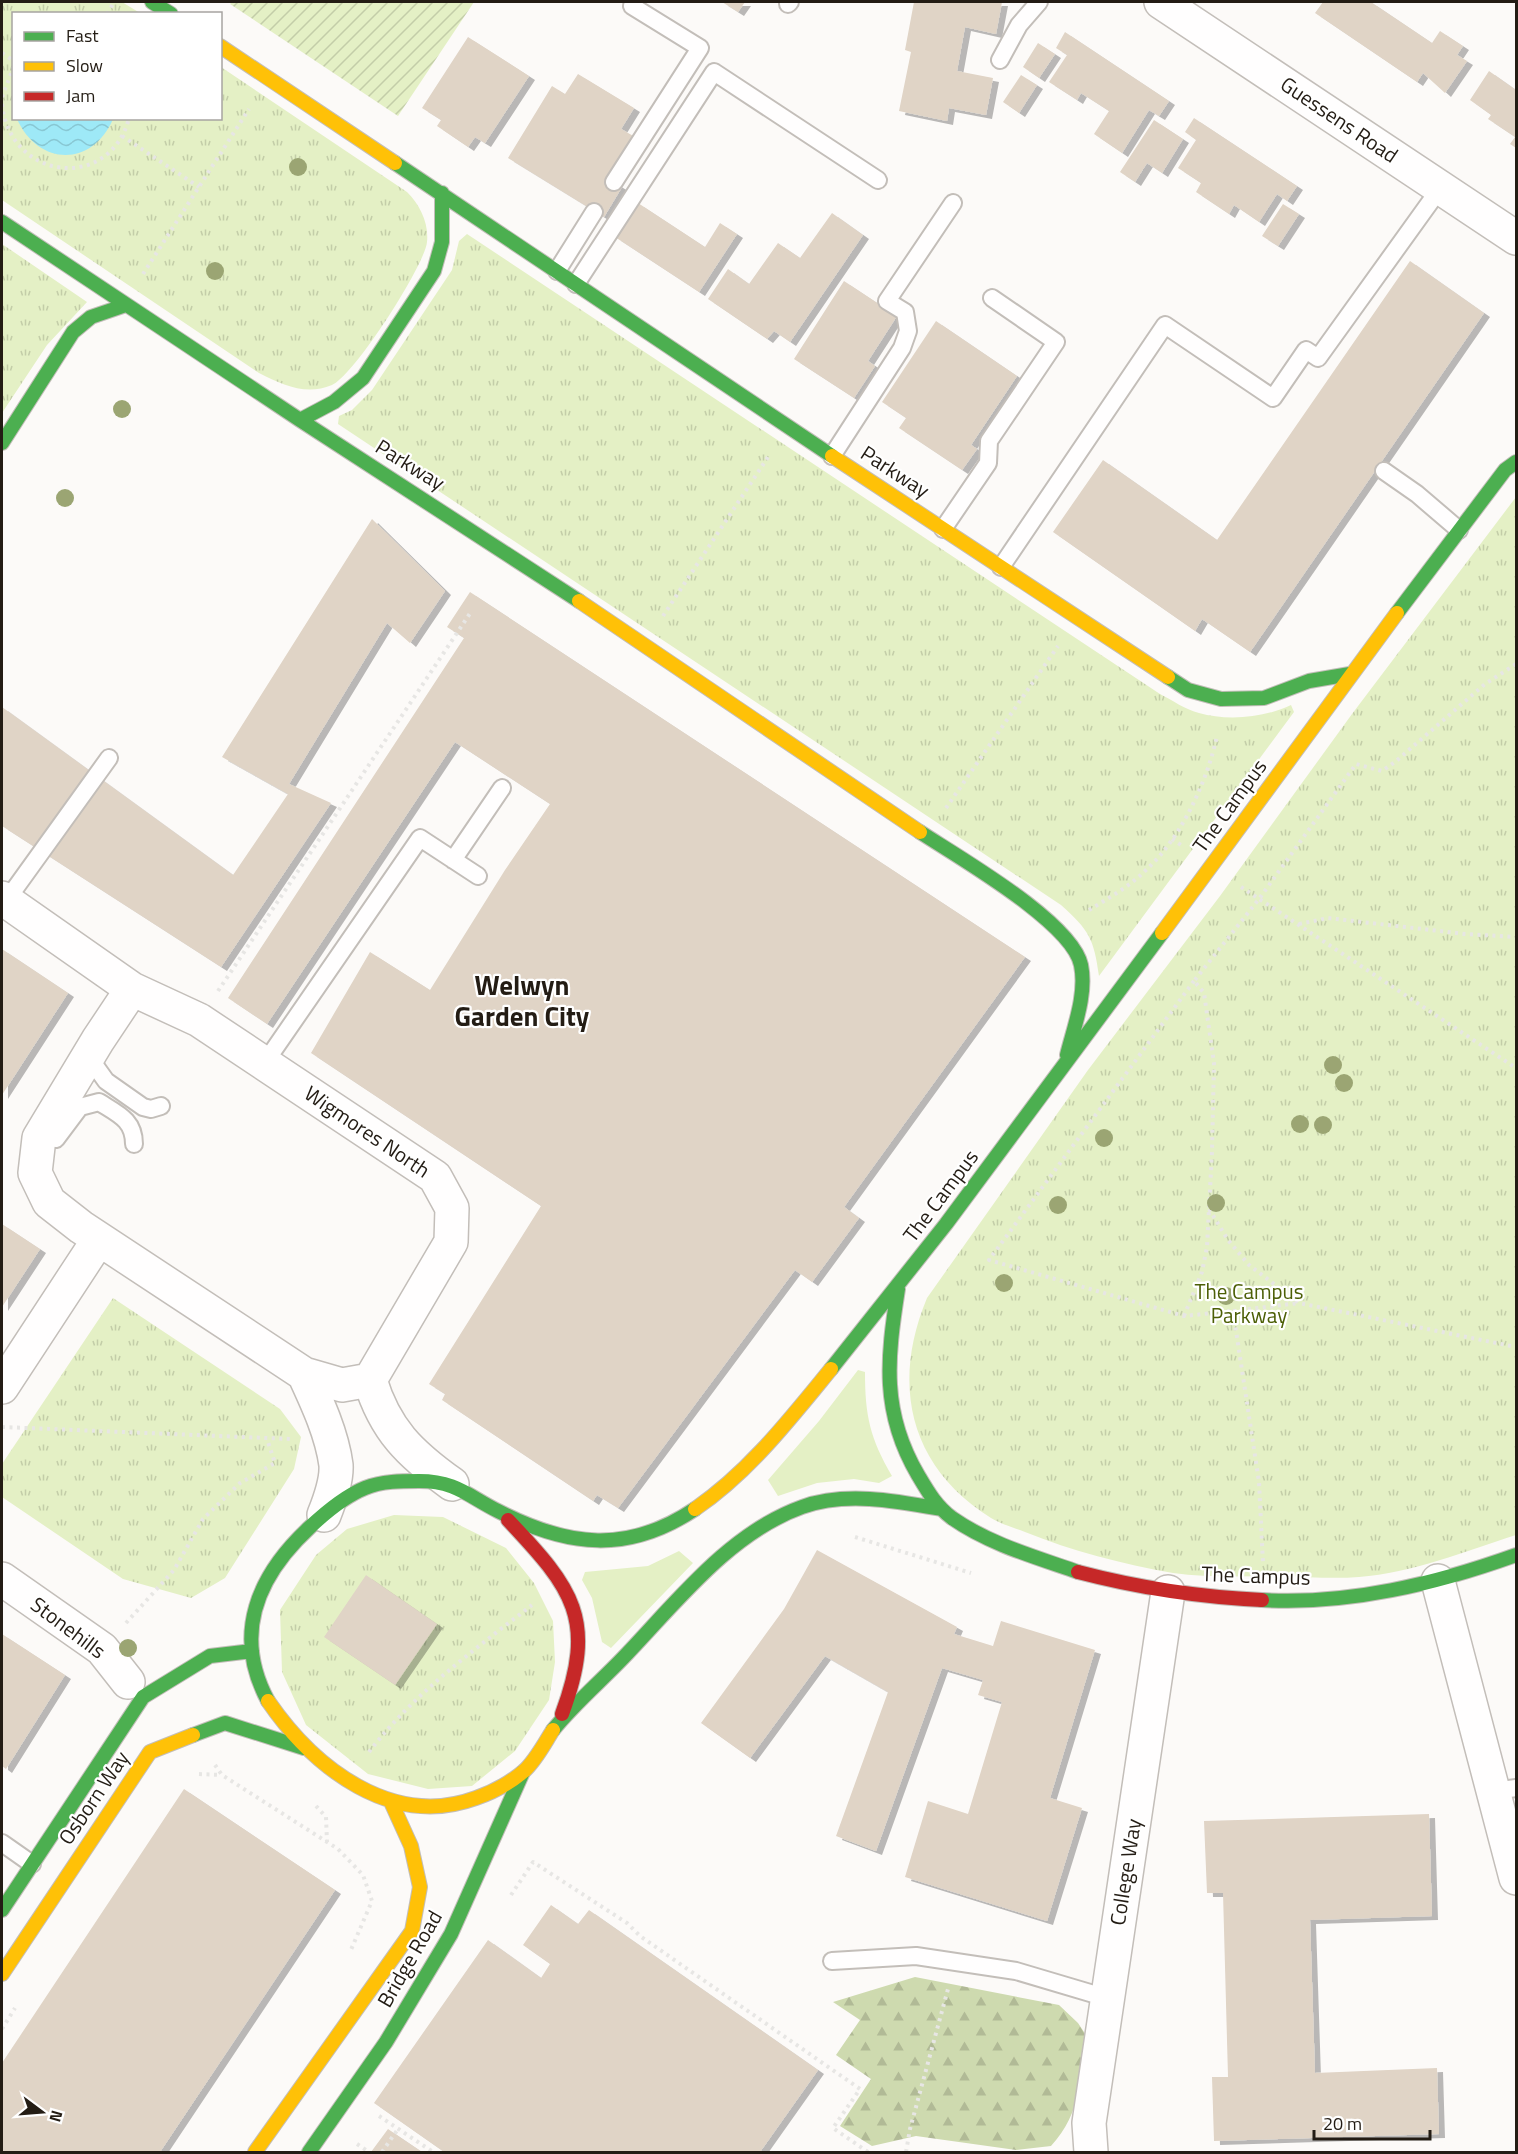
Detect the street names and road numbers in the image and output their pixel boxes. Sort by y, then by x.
street label: Guessens Road [1274,68,1405,170]
street label: Parkway [370,430,452,498]
street label: Parkway [855,437,936,505]
street label: The Campus [1184,752,1274,859]
street label: Wigmores North [298,1077,437,1185]
street label: The Campus [895,1142,986,1249]
street label: The Campus [1201,1557,1311,1593]
street label: Stonehills [24,1588,113,1666]
street label: Osborn Way [50,1744,137,1851]
street label: College Way [1101,1816,1149,1927]
street label: Bridge Road [368,1904,450,2013]

